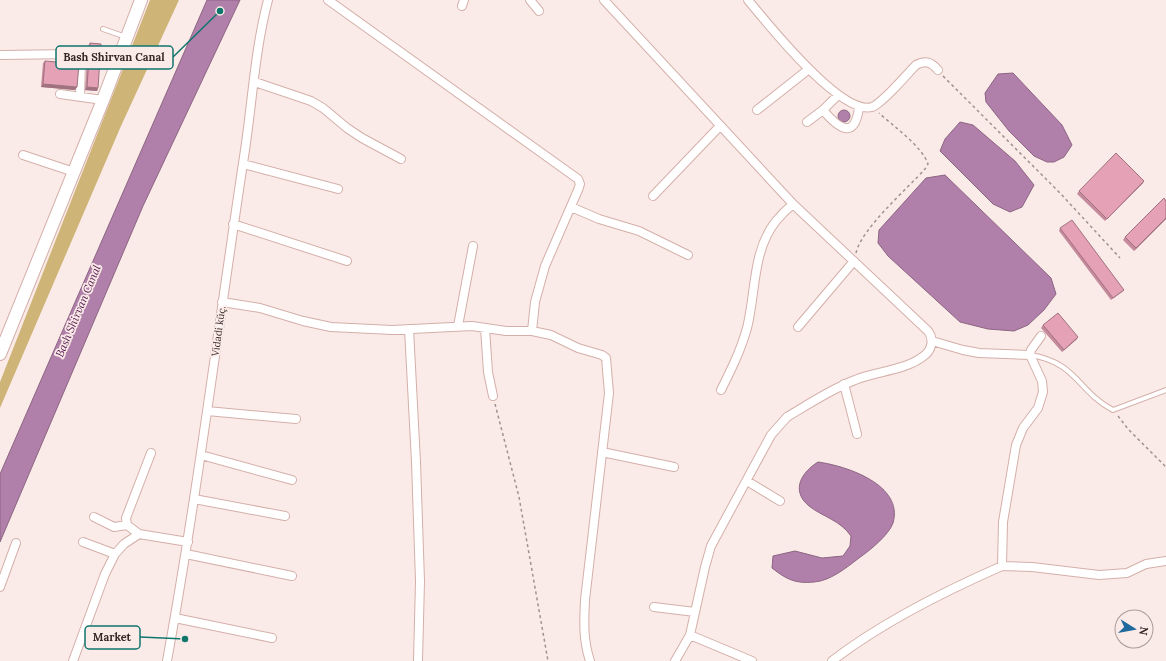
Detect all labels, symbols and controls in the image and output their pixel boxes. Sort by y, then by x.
callout: Bash Shirvan Canal [56,46,173,69]
text: Bash Shirvan Canal [63,50,165,64]
water label: Bash Shirvan Canal [52,263,104,359]
street label: Vidadi küç. [208,305,228,358]
north arrow [1114,609,1154,649]
text: N [1136,625,1152,637]
callout: Market [85,626,140,649]
text: Market [93,630,132,644]

